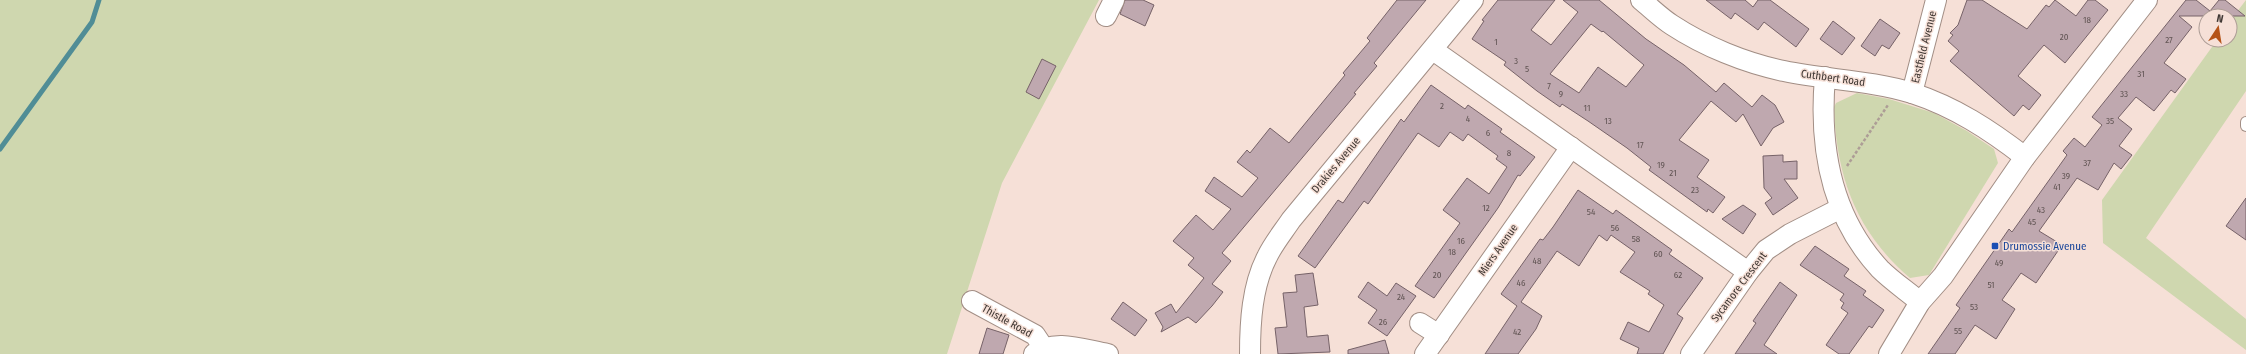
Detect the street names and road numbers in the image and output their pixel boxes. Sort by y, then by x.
street label: Eastfield Avenue [1909,9,1939,85]
street label: Cuthbert Road [1800,67,1866,89]
street label: Drakies Avenue [1309,134,1363,196]
street label: Miers Avenue [1475,222,1521,278]
street label: Sycamore Crescent [1708,249,1770,325]
street label: Thistle Road [980,302,1034,340]

